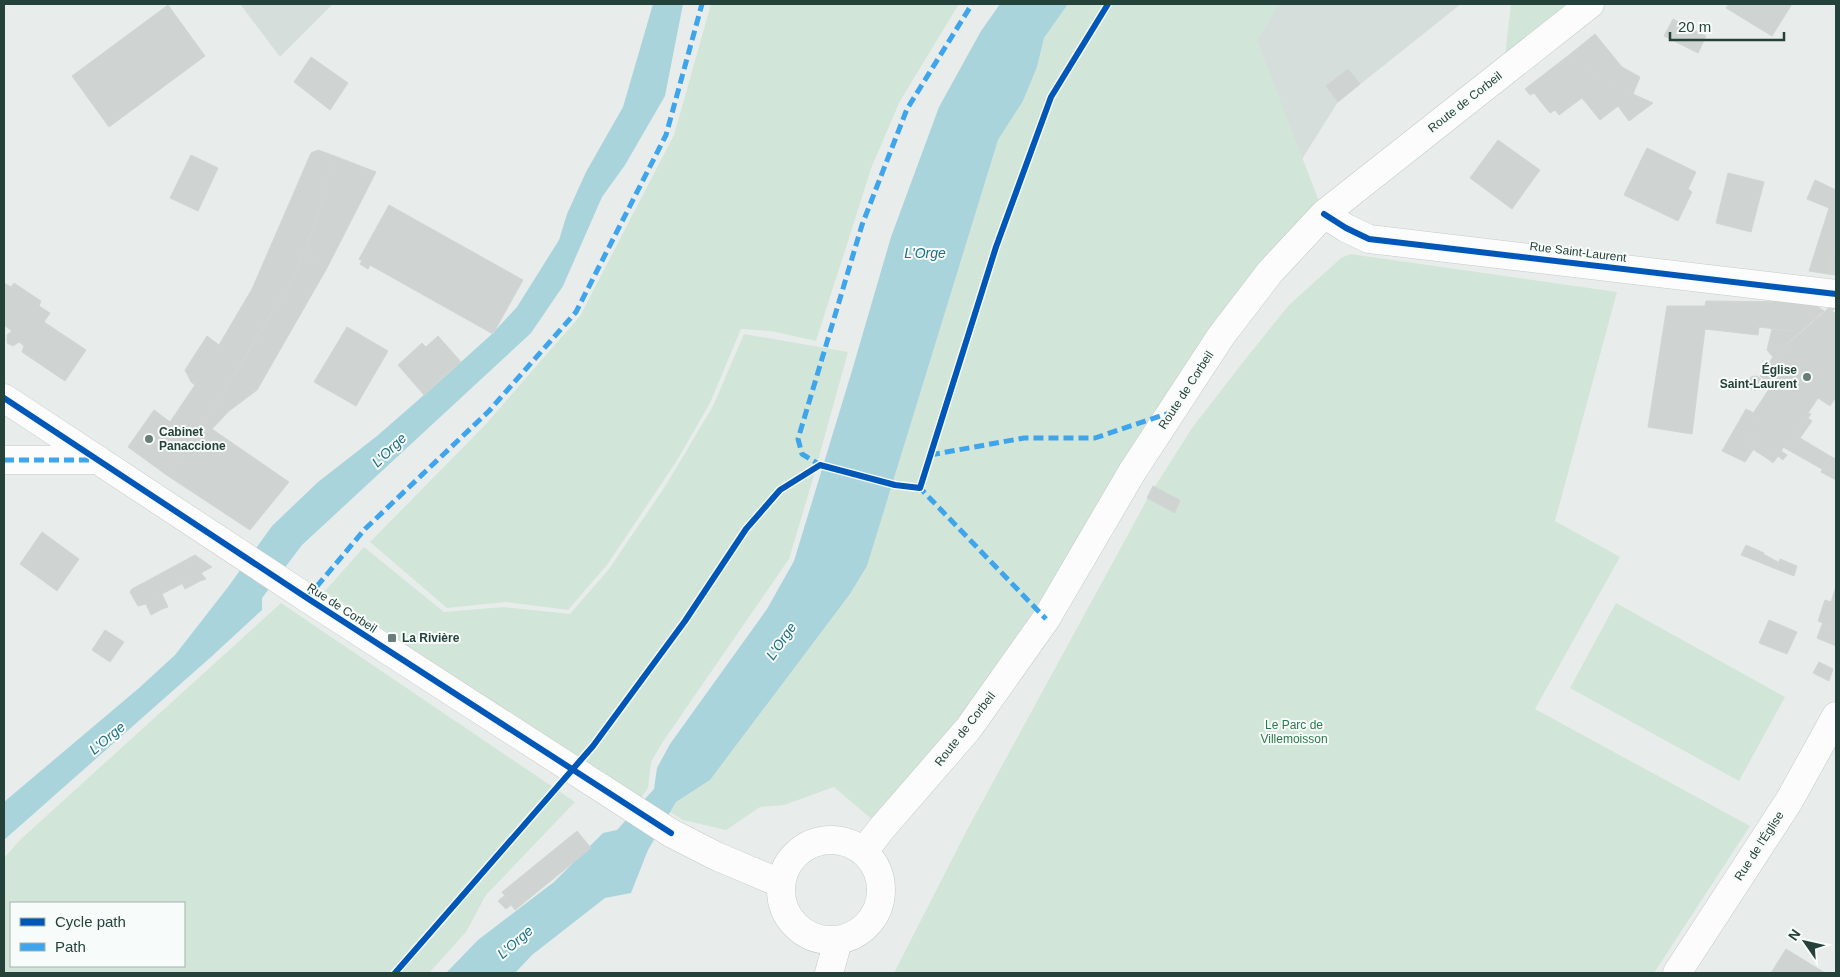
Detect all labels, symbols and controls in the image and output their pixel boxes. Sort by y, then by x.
scale bar [1670,10,1784,42]
text: 20 m [1678,18,1711,35]
street label: Route de Corbeil [1425,69,1505,135]
street label: Rue Saint-Laurent [1529,239,1628,265]
water label: L'Orge [904,245,946,261]
street label: Route de Corbeil [1156,348,1216,432]
place label: Église Saint-Laurent [1720,362,1797,391]
marker: Église Saint-Laurent [1801,371,1813,383]
place label: Cabinet Panaccione [159,425,226,453]
water label: L'Orge [368,430,410,470]
marker: Cabinet Panaccione [143,433,155,445]
street label: Rue de Corbeil [305,580,379,636]
water label: L'Orge [763,619,800,663]
place label: La Rivière [402,631,460,645]
marker: La Rivière [386,632,398,644]
street label: Route de Corbeil [932,689,998,769]
water label: L'Orge [86,718,128,757]
park label: Le Parc de Villemoisson [1260,718,1328,746]
street label: Rue de l'Église [1731,808,1787,883]
legend [10,902,185,967]
text: Cycle path [55,913,126,930]
north arrow [1780,917,1830,967]
water label: L'Orge [494,922,536,962]
text: N [1785,926,1804,943]
text: Path [55,938,86,955]

